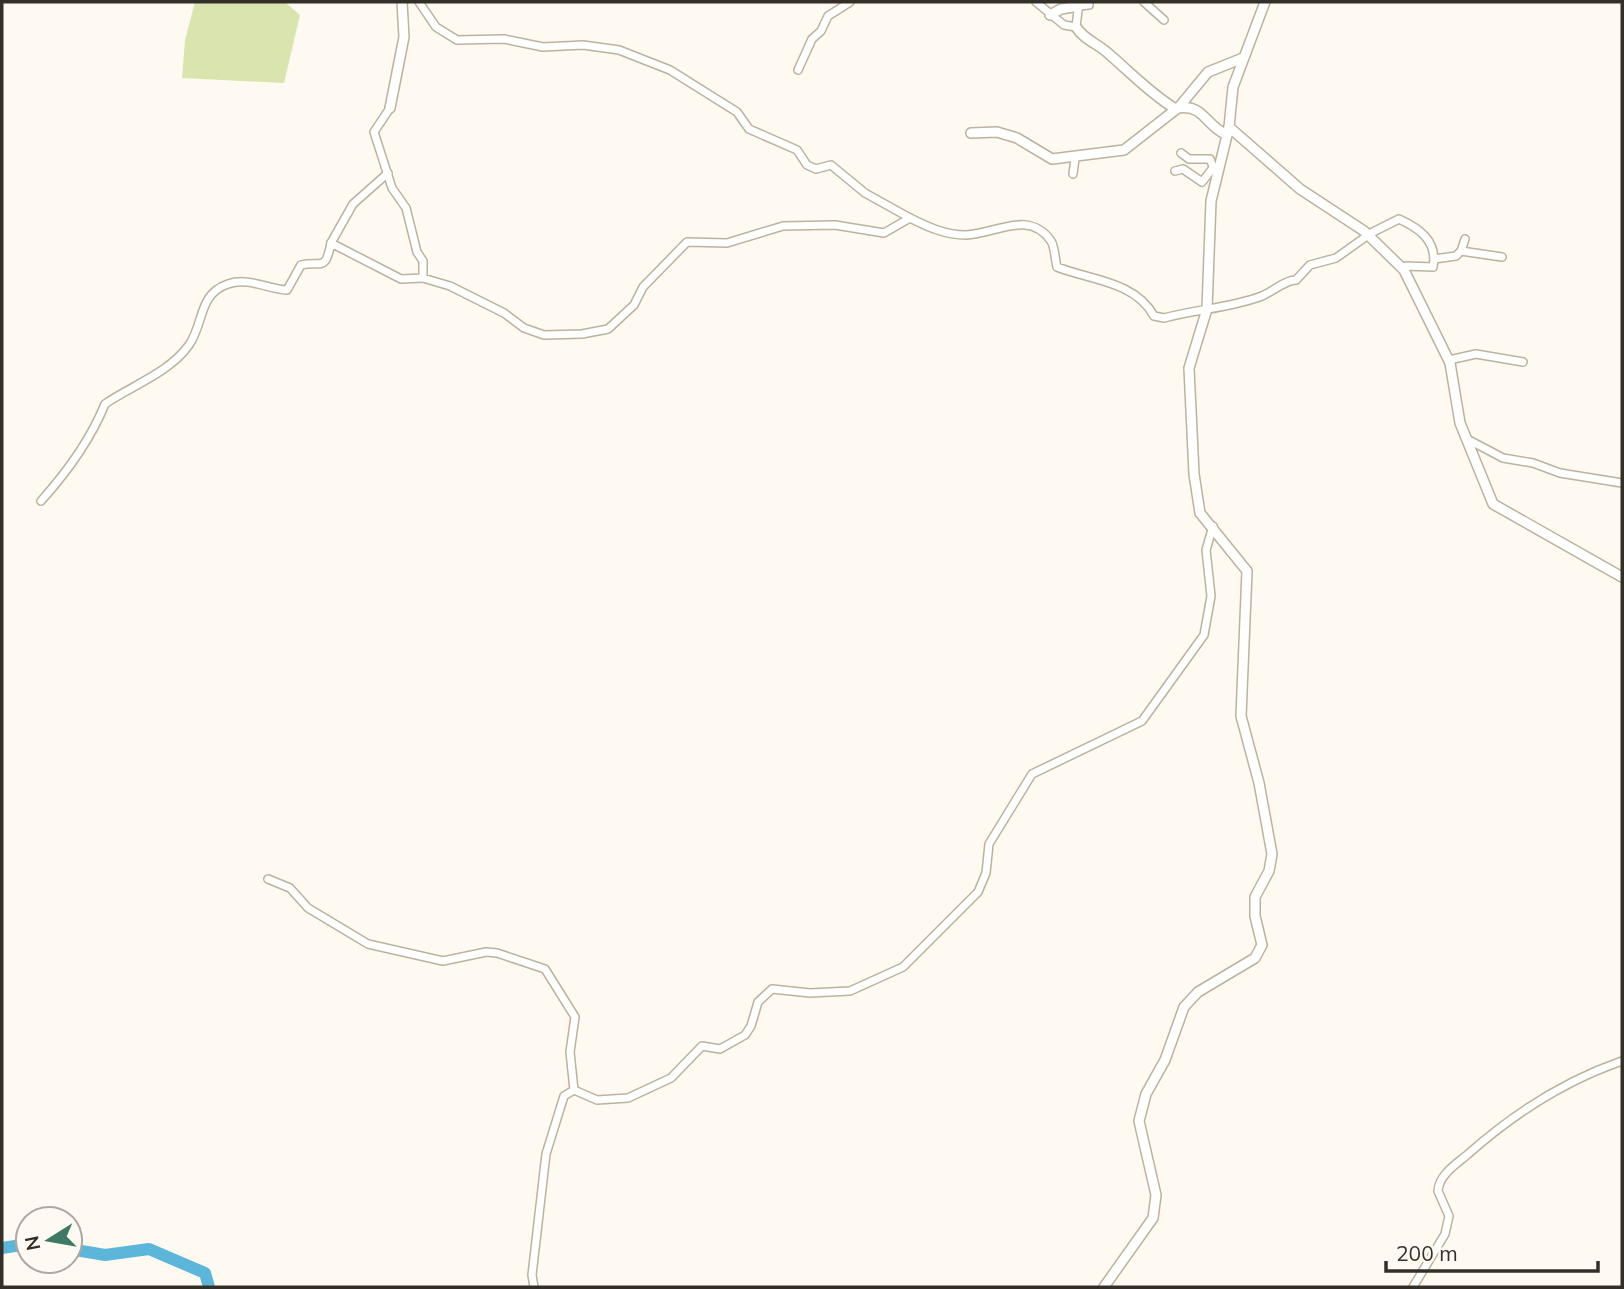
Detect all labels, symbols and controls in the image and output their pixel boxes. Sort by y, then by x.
north arrow [14,1205,84,1275]
scale bar [1386,1230,1598,1274]
text: N [19,1234,45,1253]
text: 200 m [1396,1240,1458,1266]

